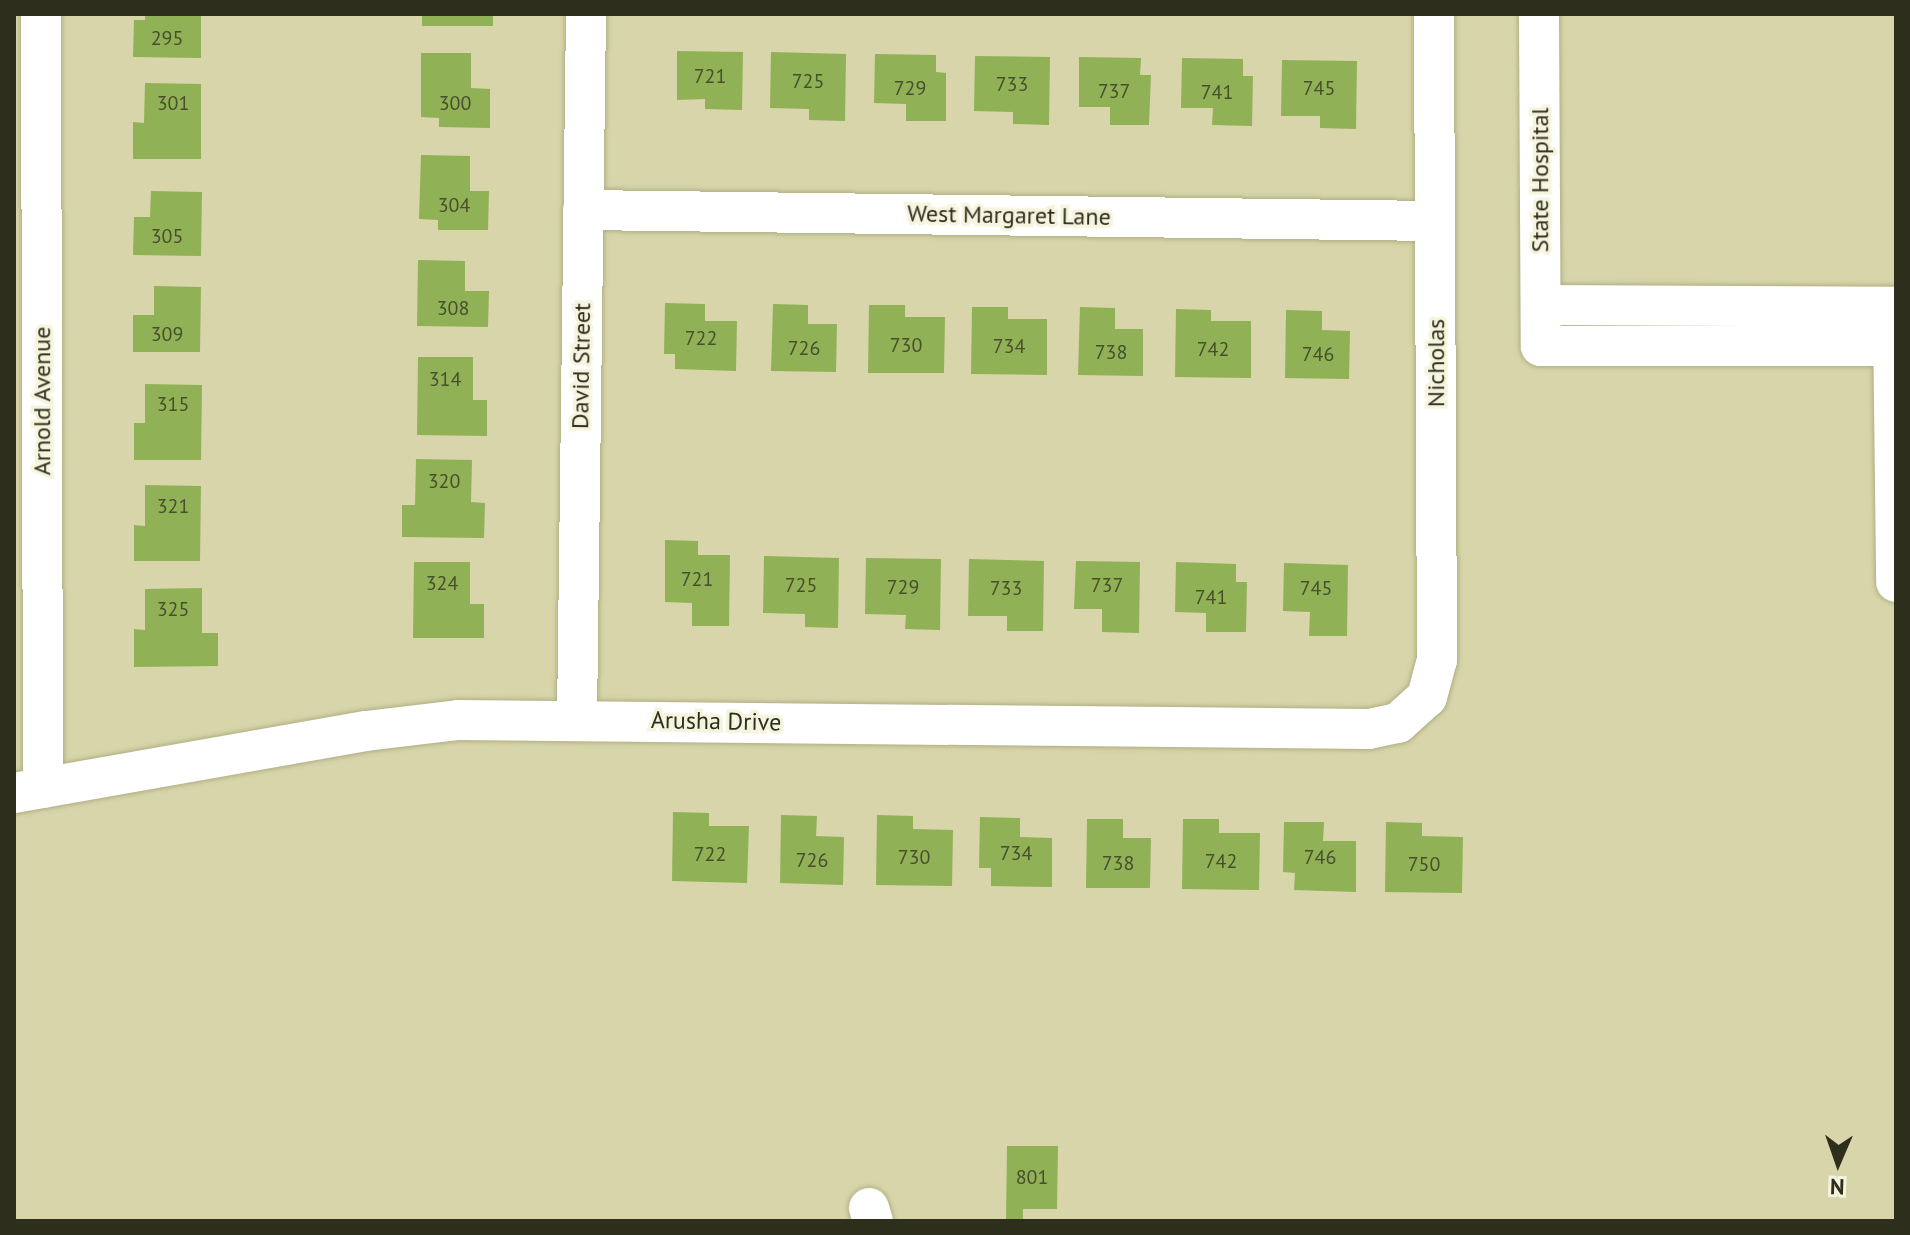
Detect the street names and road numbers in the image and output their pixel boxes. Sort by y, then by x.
street label: State Hospital [1526,108,1554,252]
street label: West Margaret Lane [907,199,1111,231]
street label: David Street [566,303,596,429]
street label: Nicholas [1422,319,1450,407]
street label: Arnold Avenue [28,326,56,476]
street label: Arusha Drive [651,705,781,737]

